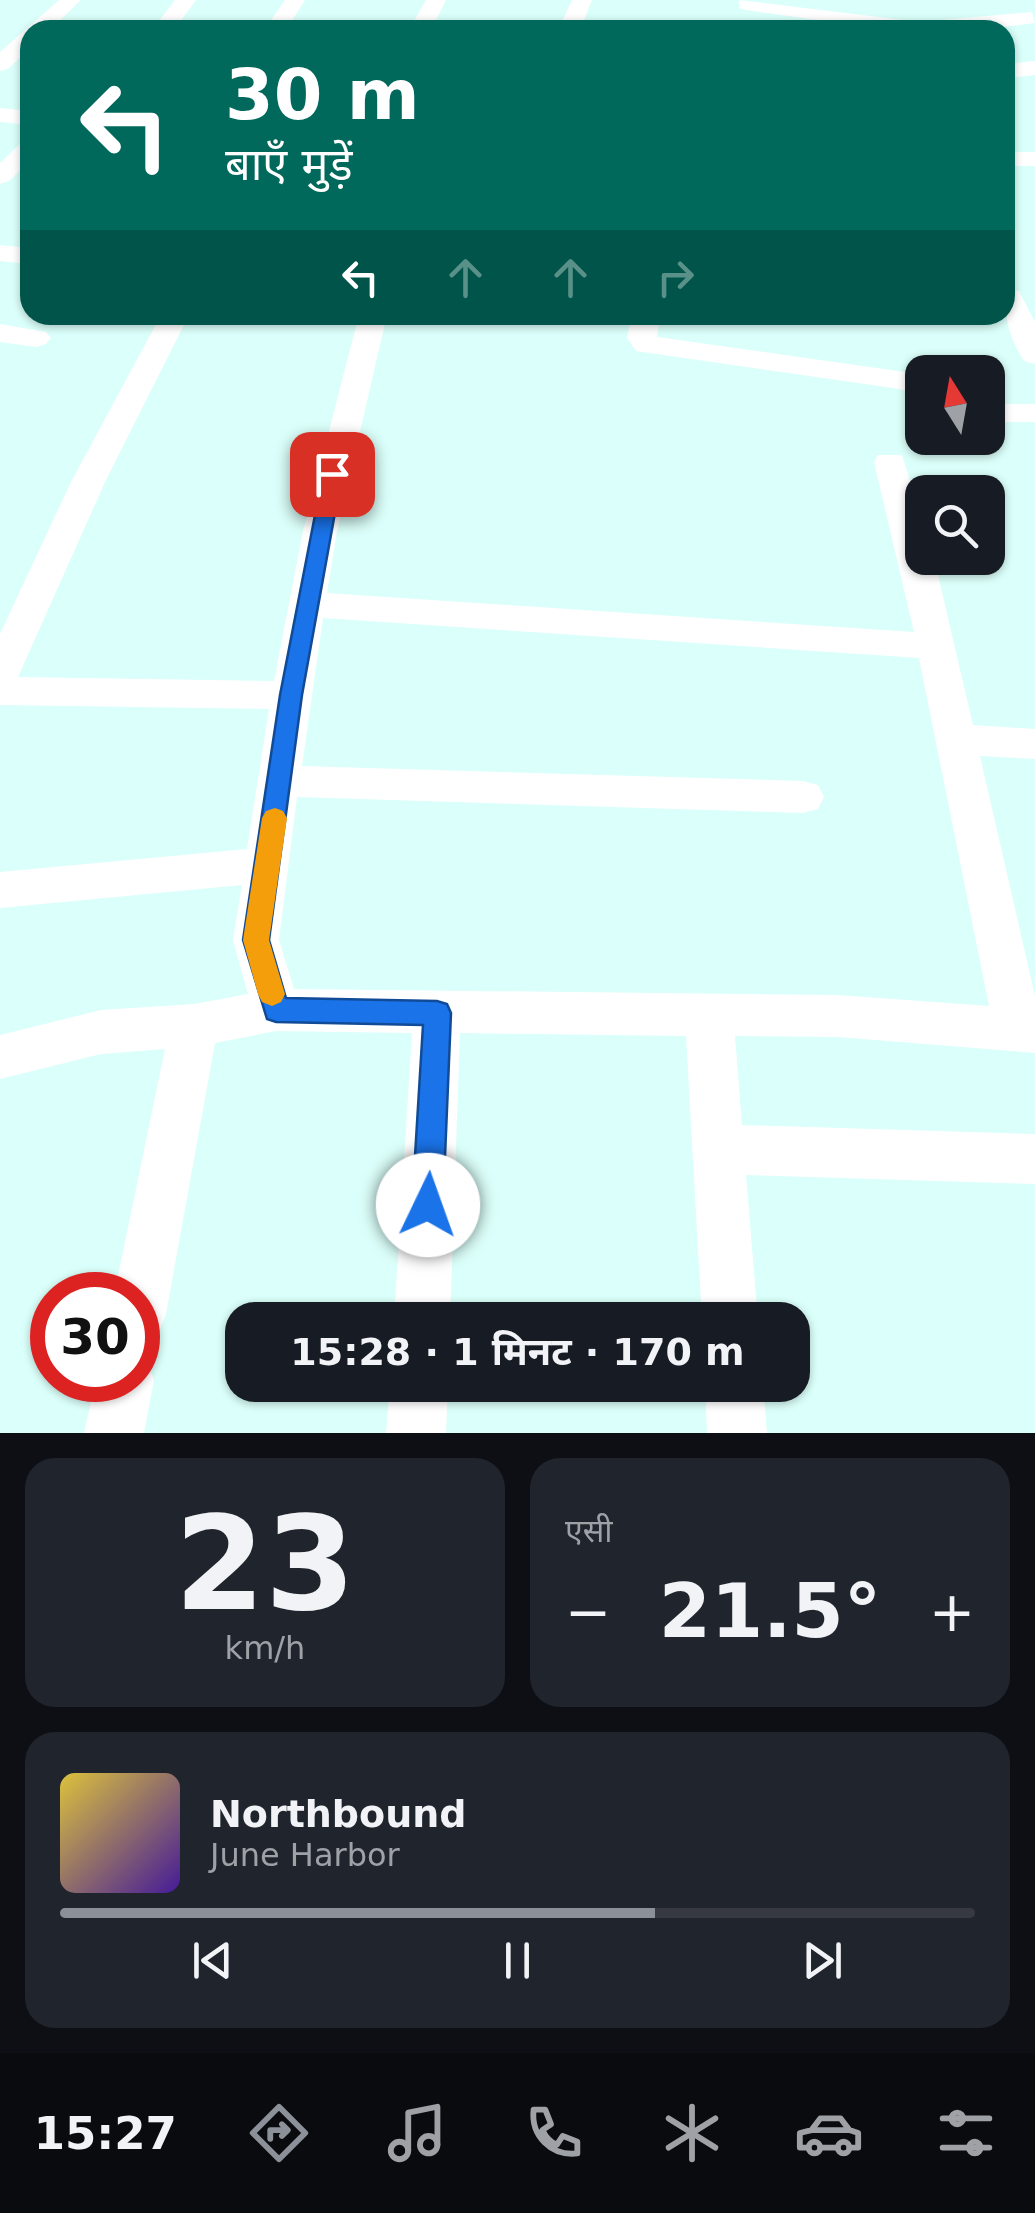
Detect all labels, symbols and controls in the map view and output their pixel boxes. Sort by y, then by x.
text: 30 m [225,54,420,136]
icon: left [60,60,190,190]
text: बाएँ मुड़ें [225,138,353,191]
icon: left [333,250,388,305]
icon: ahead [438,250,493,305]
icon: ahead [543,250,598,305]
icon: right [648,250,703,305]
north arrow [905,355,1005,455]
map controls [905,355,1005,575]
pin [290,432,375,517]
icon: arrive [305,447,360,502]
button: search [905,475,1005,575]
position arrow [376,1153,480,1257]
speed limit sign: 30 [30,1272,160,1402]
text: 15:28 · 1 मिनट · 170 m [290,1330,745,1374]
text: 23 [175,1488,355,1640]
text: एसी [565,1512,613,1550]
text: 21.5° [659,1567,881,1655]
text: − [565,1580,611,1644]
text: + [929,1580,975,1644]
text: km/h [225,1629,305,1667]
text: Northbound [210,1792,466,1836]
text: June Harbor [210,1836,400,1874]
icon: previous [185,1933,240,1988]
icon: pause [490,1933,545,1988]
icon: next [795,1933,850,1988]
icon: directions [244,2098,314,2168]
icon: music [382,2098,452,2168]
icon: phone [519,2098,589,2168]
icon: climate [657,2098,727,2168]
icon: car [794,2098,864,2168]
icon: filters [931,2098,1001,2168]
text: 15:27 [34,2107,177,2160]

